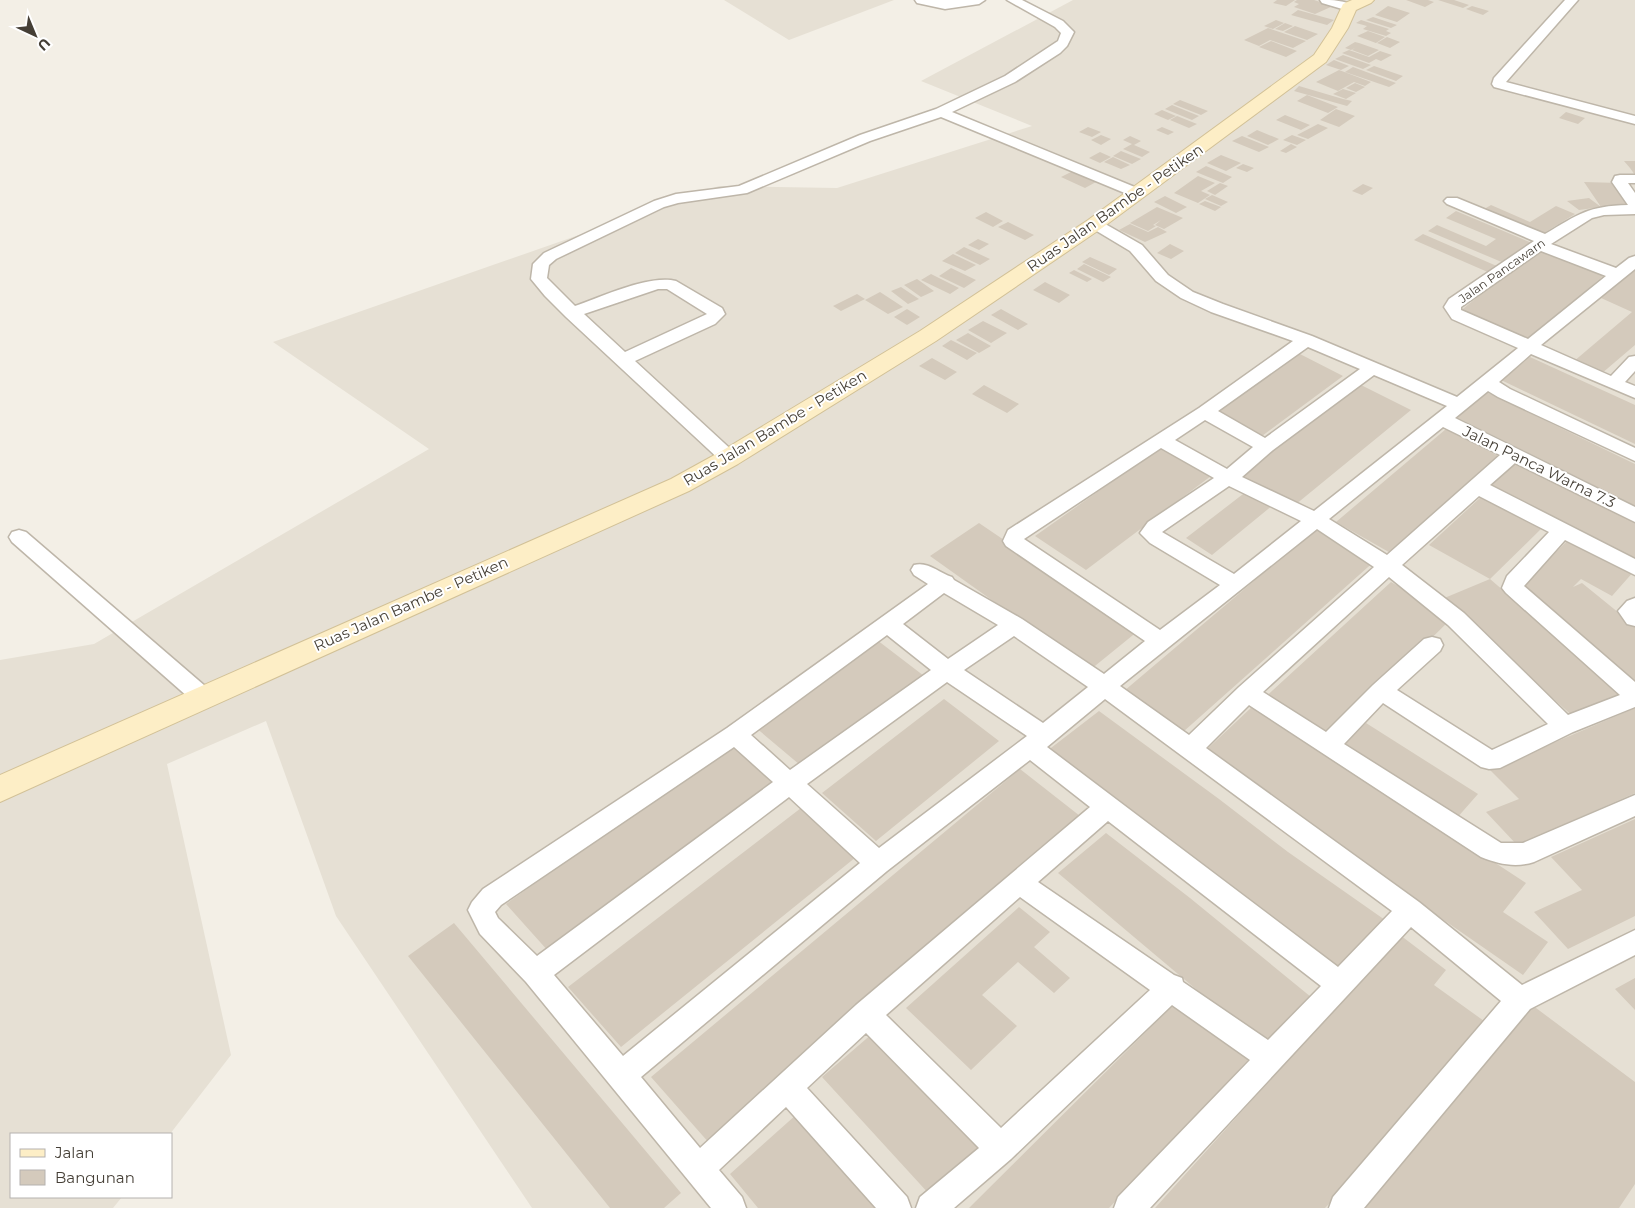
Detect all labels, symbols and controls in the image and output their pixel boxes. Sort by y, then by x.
north arrow [10,10,60,60]
text: U [34,34,54,55]
street label: Ruas Jalan Bambe - Petiken [1023,139,1207,276]
street label: Jalan Pancawarn [1455,235,1548,307]
street label: Ruas Jalan Bambe - Petiken [679,365,870,490]
street label: Jalan Panca Warna 7.3 [1459,421,1619,512]
street label: Ruas Jalan Bambe - Petiken [311,552,511,655]
legend [10,1133,172,1198]
text: Jalan [54,1143,94,1162]
text: Bangunan [55,1168,135,1187]

